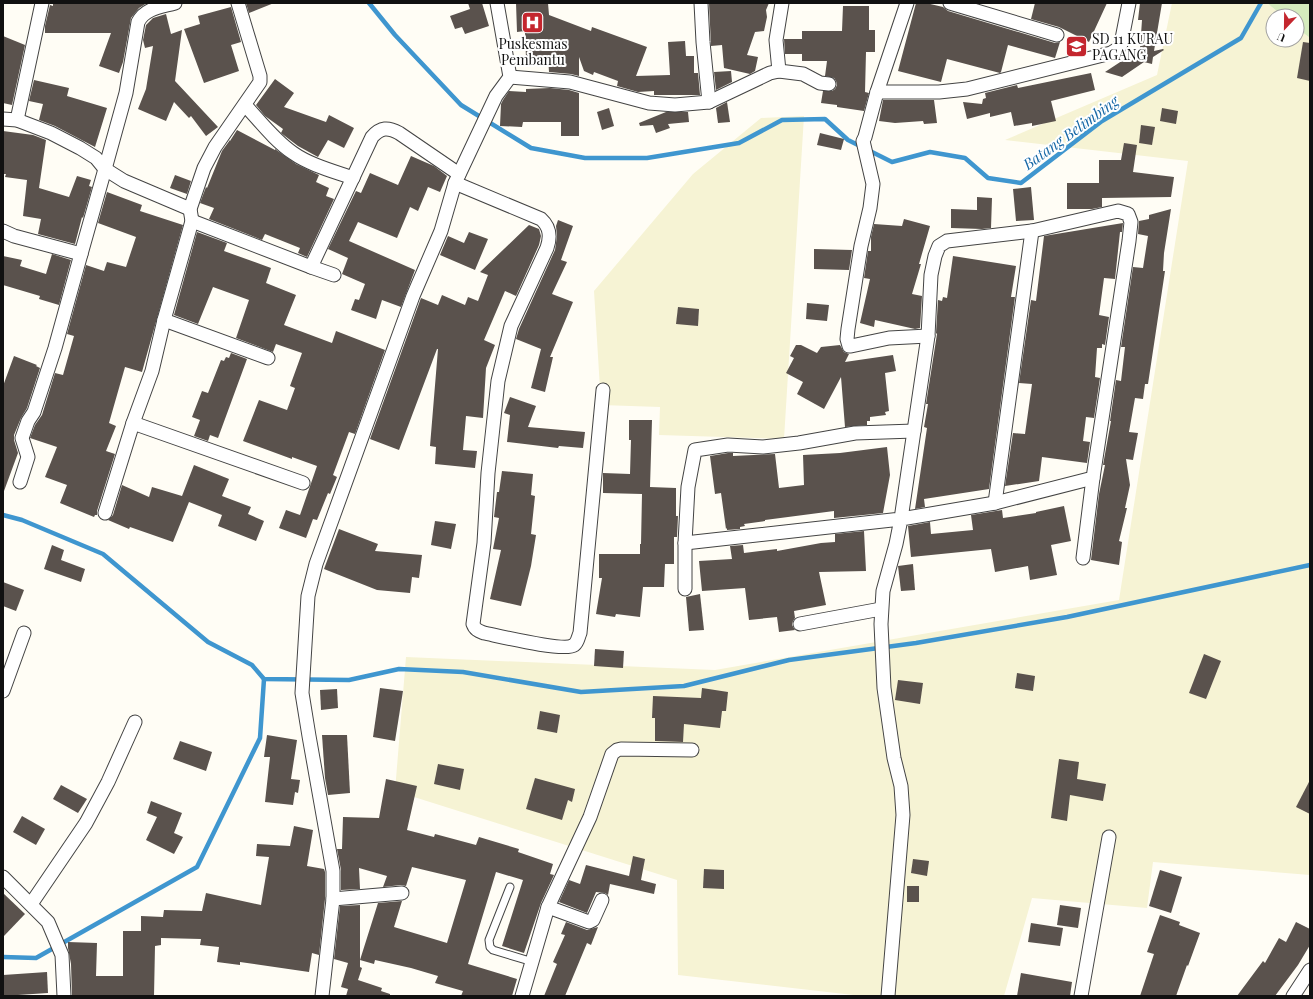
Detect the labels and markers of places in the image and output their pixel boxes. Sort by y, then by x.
hospital icon: Puskesmas Pembantu [520,9,546,35]
place label: SD 11 KURAU PAGANG [1092,29,1174,64]
place label: Puskesmas Pembantu [499,34,567,69]
school or university icon: SD 11 KURAU PAGANG [1063,34,1089,60]

